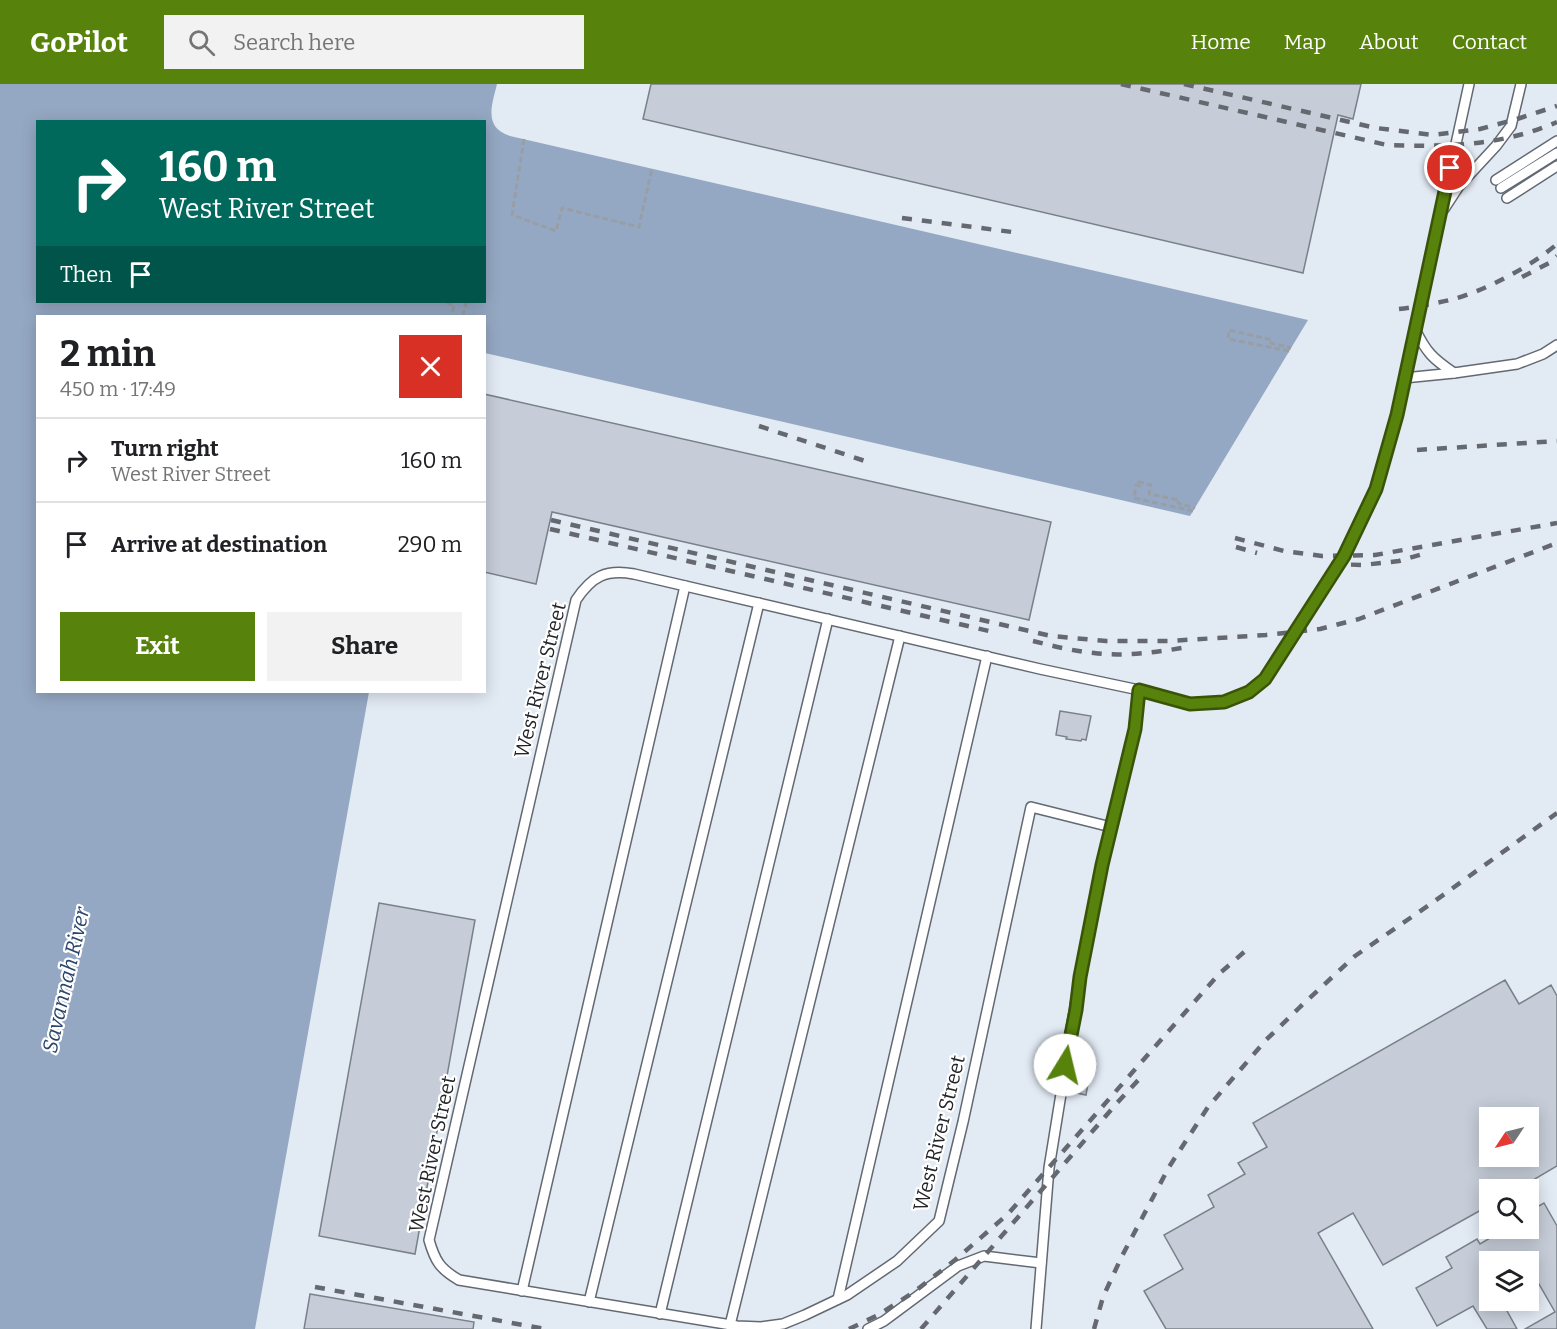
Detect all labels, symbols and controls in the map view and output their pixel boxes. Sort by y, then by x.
search box [164,15,584,69]
text: GoPilot [30,26,128,59]
icon: search [185,26,218,59]
text: Search here [233,29,355,56]
text: Home [1191,29,1251,55]
text: Map [1284,29,1326,55]
text: About [1359,29,1419,55]
text: Contact [1452,29,1527,55]
text: 160 m [159,142,276,192]
pin [1424,142,1475,193]
icon: right [60,144,138,222]
icon: arrive [1433,151,1466,184]
text: West River Street [159,193,375,225]
icon: arrive [124,258,157,291]
text: Then [60,261,112,288]
text: 2 min [60,332,156,376]
button: close [399,335,462,398]
text: 450 m · 17:49 [60,377,176,401]
text: Turn right [111,435,219,462]
icon: right [60,444,93,477]
text: 160 m [401,447,462,474]
text: West River Street [111,462,271,486]
icon: arrive [60,528,93,561]
text: Arrive at destination [111,531,327,558]
text: 290 m [398,531,462,558]
street label: West River Street [509,600,571,760]
button: Exit [60,612,255,681]
button: Share [267,612,462,681]
water label: Savannah River [37,903,96,1055]
position arrow [1033,1033,1097,1097]
street label: West River Street [908,1053,970,1213]
street label: West River Street [404,1073,460,1235]
north arrow [1479,1107,1539,1167]
map controls [1479,1107,1539,1311]
button: search [1479,1179,1539,1239]
button: layers [1479,1251,1539,1311]

